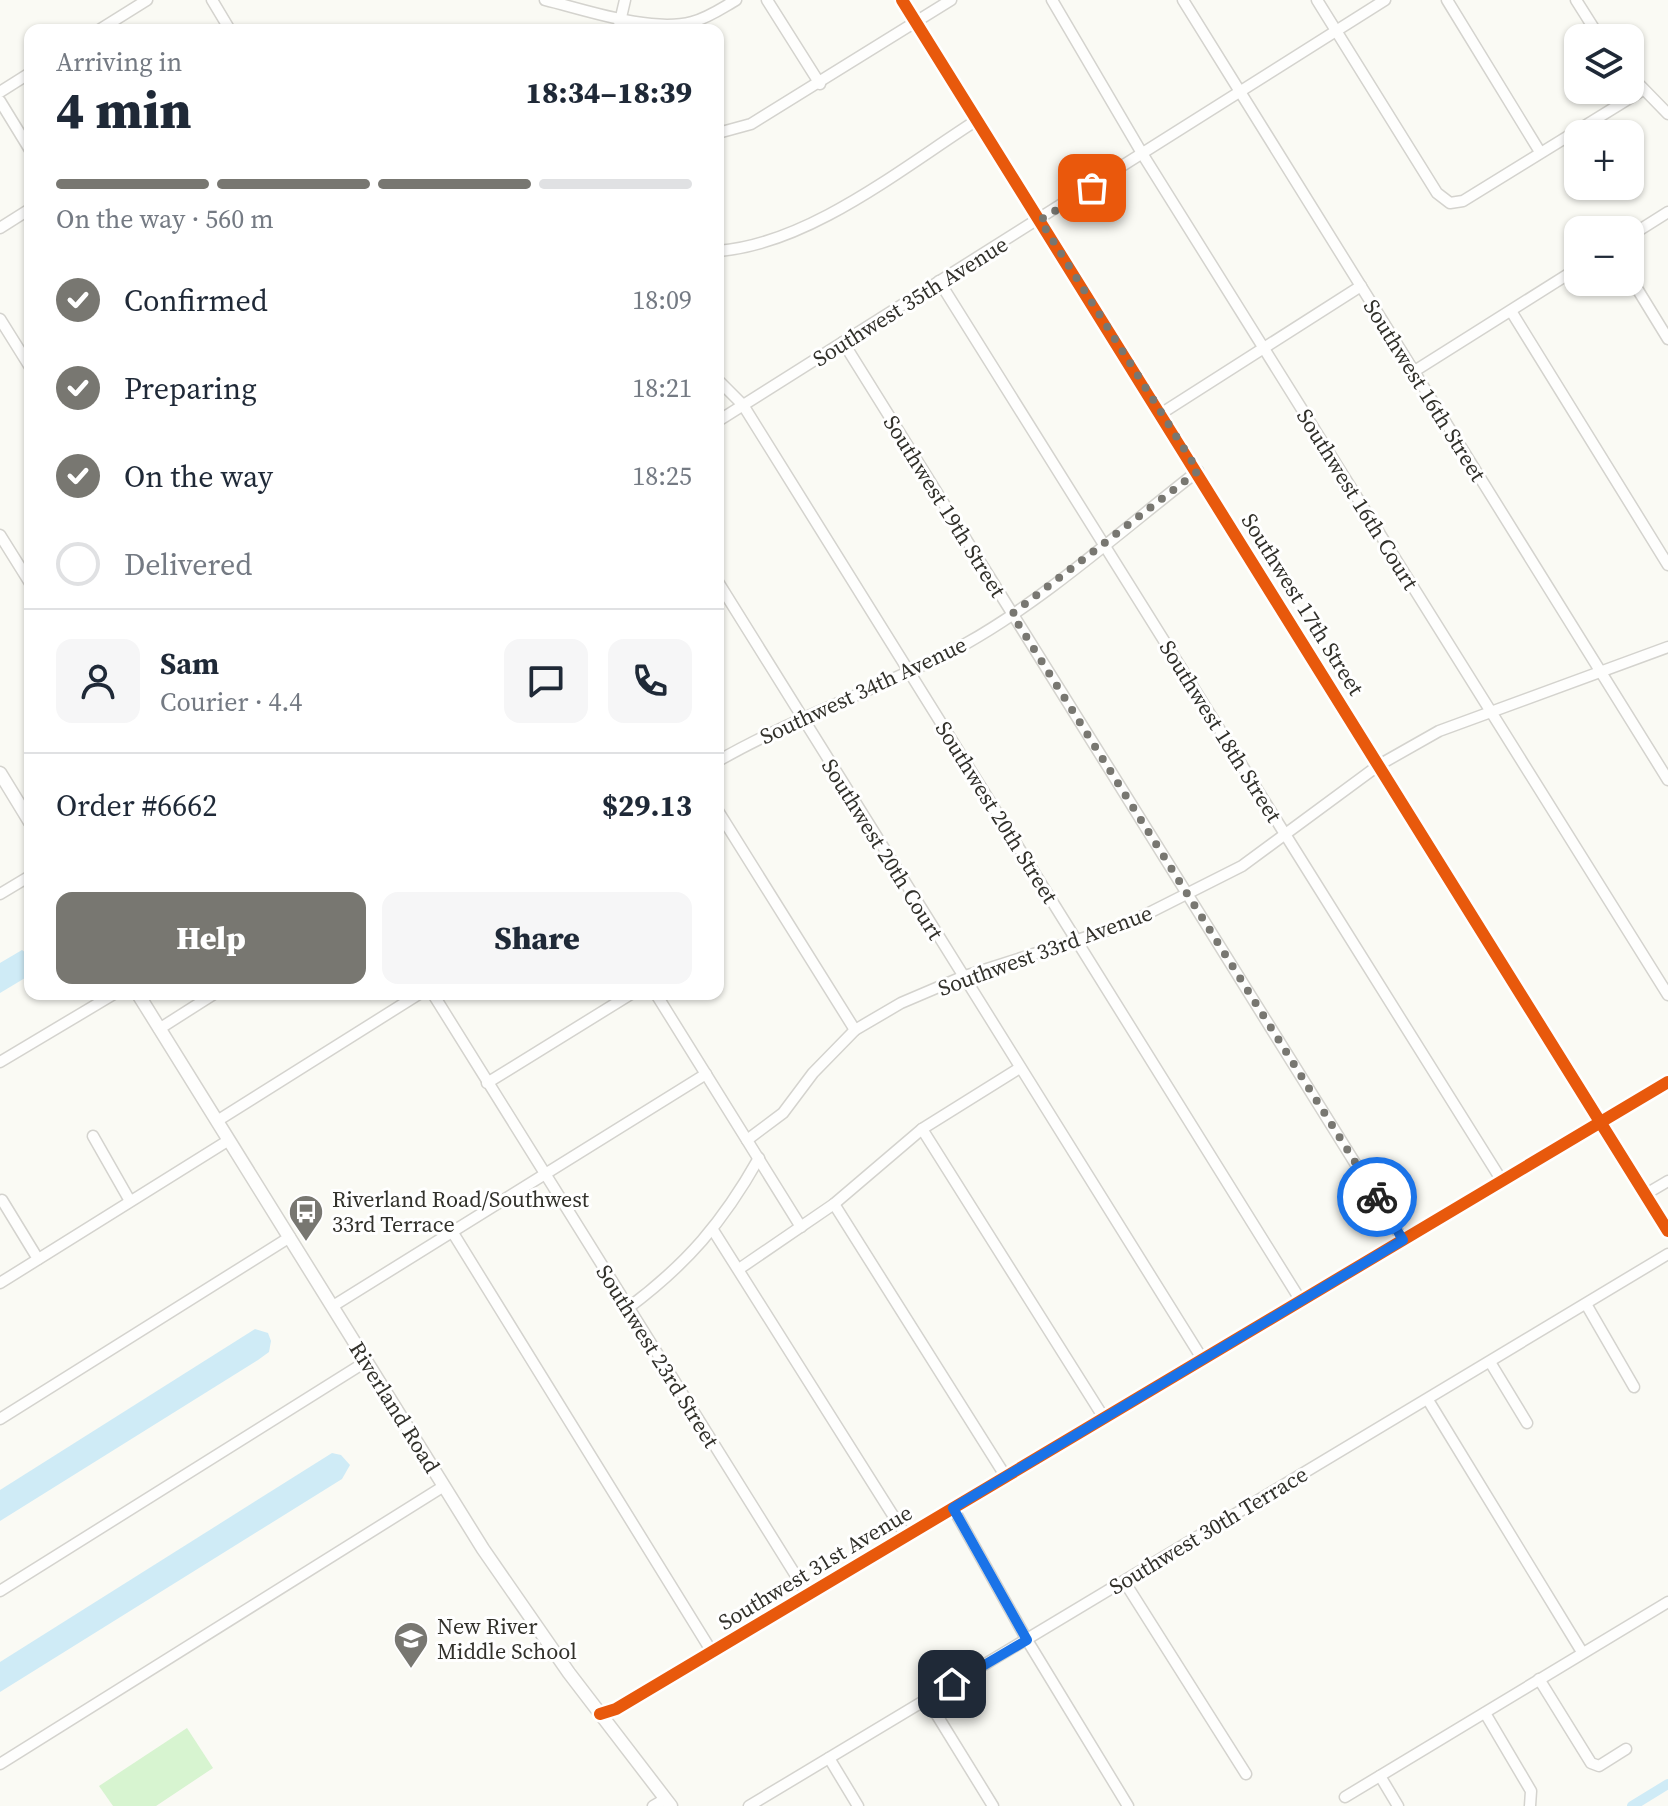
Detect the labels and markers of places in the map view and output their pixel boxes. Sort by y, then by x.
pin [1058,154,1126,222]
place label: Riverland Road/Southwest 33rd Terrace [332,1184,590,1239]
bus stop icon: Riverland Road/Southwest 33rd Terrace [287,1193,325,1243]
place label: New River Middle School [437,1611,577,1666]
school or university icon: New River Middle School [392,1620,430,1670]
pin [918,1650,986,1718]

